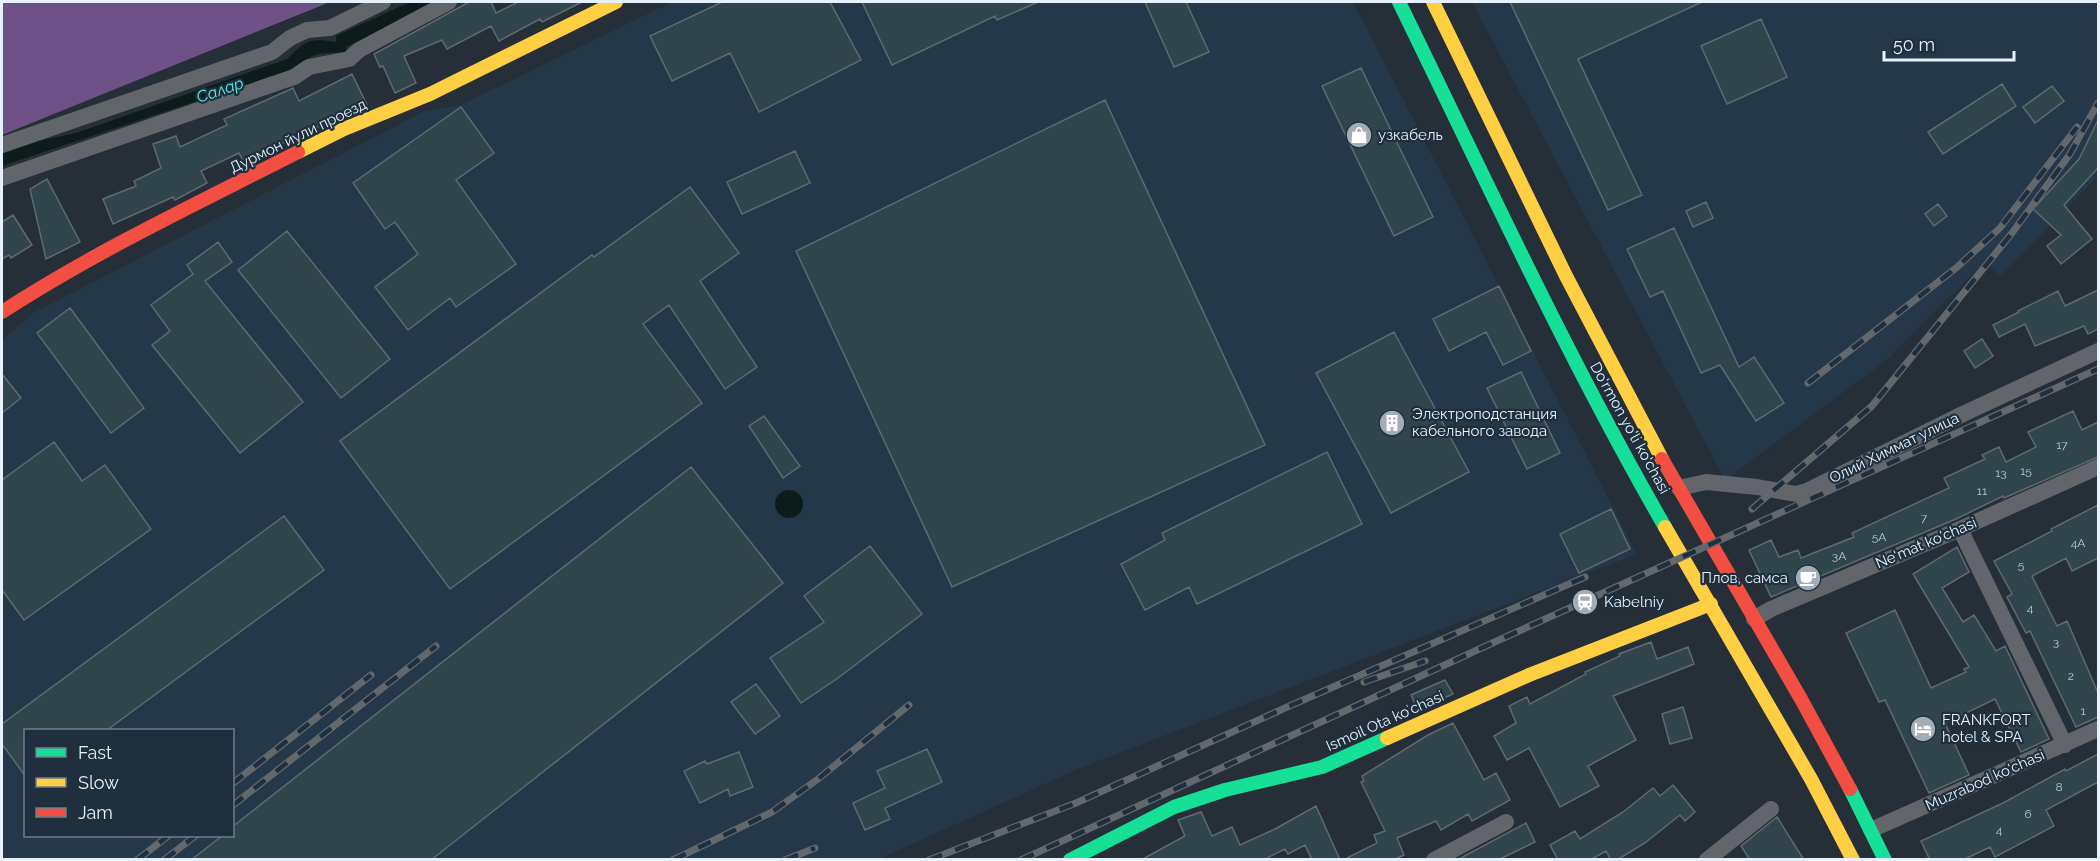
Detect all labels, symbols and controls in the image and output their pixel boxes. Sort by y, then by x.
scale bar [1884,24,2014,62]
text: 50 m [1893,34,1935,55]
water label: Салар [194,73,246,107]
street label: Дурмон йули проезд [227,95,370,177]
shop icon: узкабель [1344,120,1374,150]
place label: узкабель [1378,126,1443,144]
street label: Do‘rmon yo‘li ko‘chasi [1586,359,1674,497]
place label: Электроподстанция кабельного завода [1412,405,1557,440]
building icon: Электроподстанция кабельного завода [1377,408,1407,438]
street label: Олий Химмат улица [1826,409,1962,487]
house number: 17 [2056,438,2068,452]
house number: 15 [2020,464,2032,478]
house number: 13 [1995,466,2007,480]
house number: 11 [1977,484,1987,498]
house number: 7 [1921,511,1928,525]
street label: Ne'mat ko'chasi [1873,514,1979,572]
house number: 5A [1872,530,1886,544]
house number: 4A [2071,536,2085,550]
house number: 3A [1832,549,1846,563]
house number: 5 [2018,558,2025,572]
cafe icon: Плов, самса [1793,563,1823,593]
place label: Плов, самса [1701,569,1788,587]
station icon: Kabelniy [1570,587,1600,617]
place label: Kabelniy [1604,593,1664,611]
house number: 4 [2027,601,2034,615]
house number: 3 [2053,635,2059,649]
house number: 2 [2068,669,2074,683]
street label: Ismoil Ota koʻchasi [1323,687,1447,755]
house number: 1 [2080,704,2086,718]
place label: FRANKFORT hotel & SPA [1942,711,2031,746]
hotel icon: FRANKFORT hotel & SPA [1908,714,1938,744]
legend [24,729,234,837]
text: Fast [78,742,112,763]
street label: Muzrabod ko'chasi [1923,746,2047,814]
text: Slow [78,772,119,793]
house number: 8 [2055,780,2063,794]
text: Jam [78,802,113,823]
house number: 6 [2024,807,2032,821]
house number: 4 [1996,823,2003,837]

